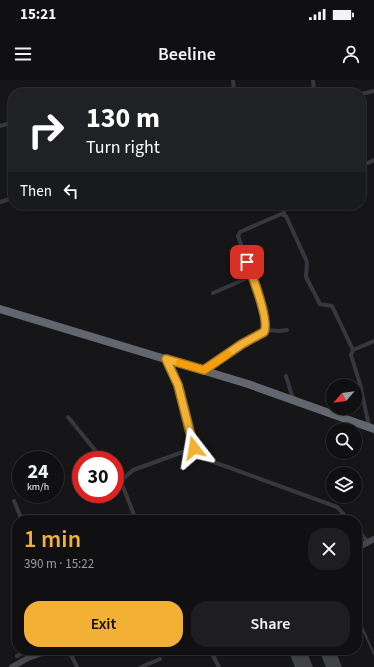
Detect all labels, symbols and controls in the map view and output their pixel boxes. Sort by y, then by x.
text: 15:21 [20,4,56,25]
text: Beeline [158,42,216,67]
icon: menu [12,43,34,65]
icon: person [340,43,362,65]
text: 130 m [86,98,160,138]
icon: right [20,104,72,156]
text: Turn right [86,135,160,160]
icon: left [60,180,82,202]
text: Then [20,181,52,202]
pin [230,245,264,279]
icon: arrive [236,251,258,273]
north arrow [326,379,362,415]
map controls [326,379,362,503]
button: search [326,423,362,459]
position arrow [173,427,215,469]
speed limit sign: 30 [72,451,124,503]
text: 24 [27,458,49,486]
button: layers [326,467,362,503]
text: km/h [27,480,49,494]
text: 1 min [24,522,81,557]
button: close [308,528,350,570]
text: 390 m · 15:22 [24,555,94,573]
button: Exit [24,601,183,647]
button: Share [191,601,350,647]

